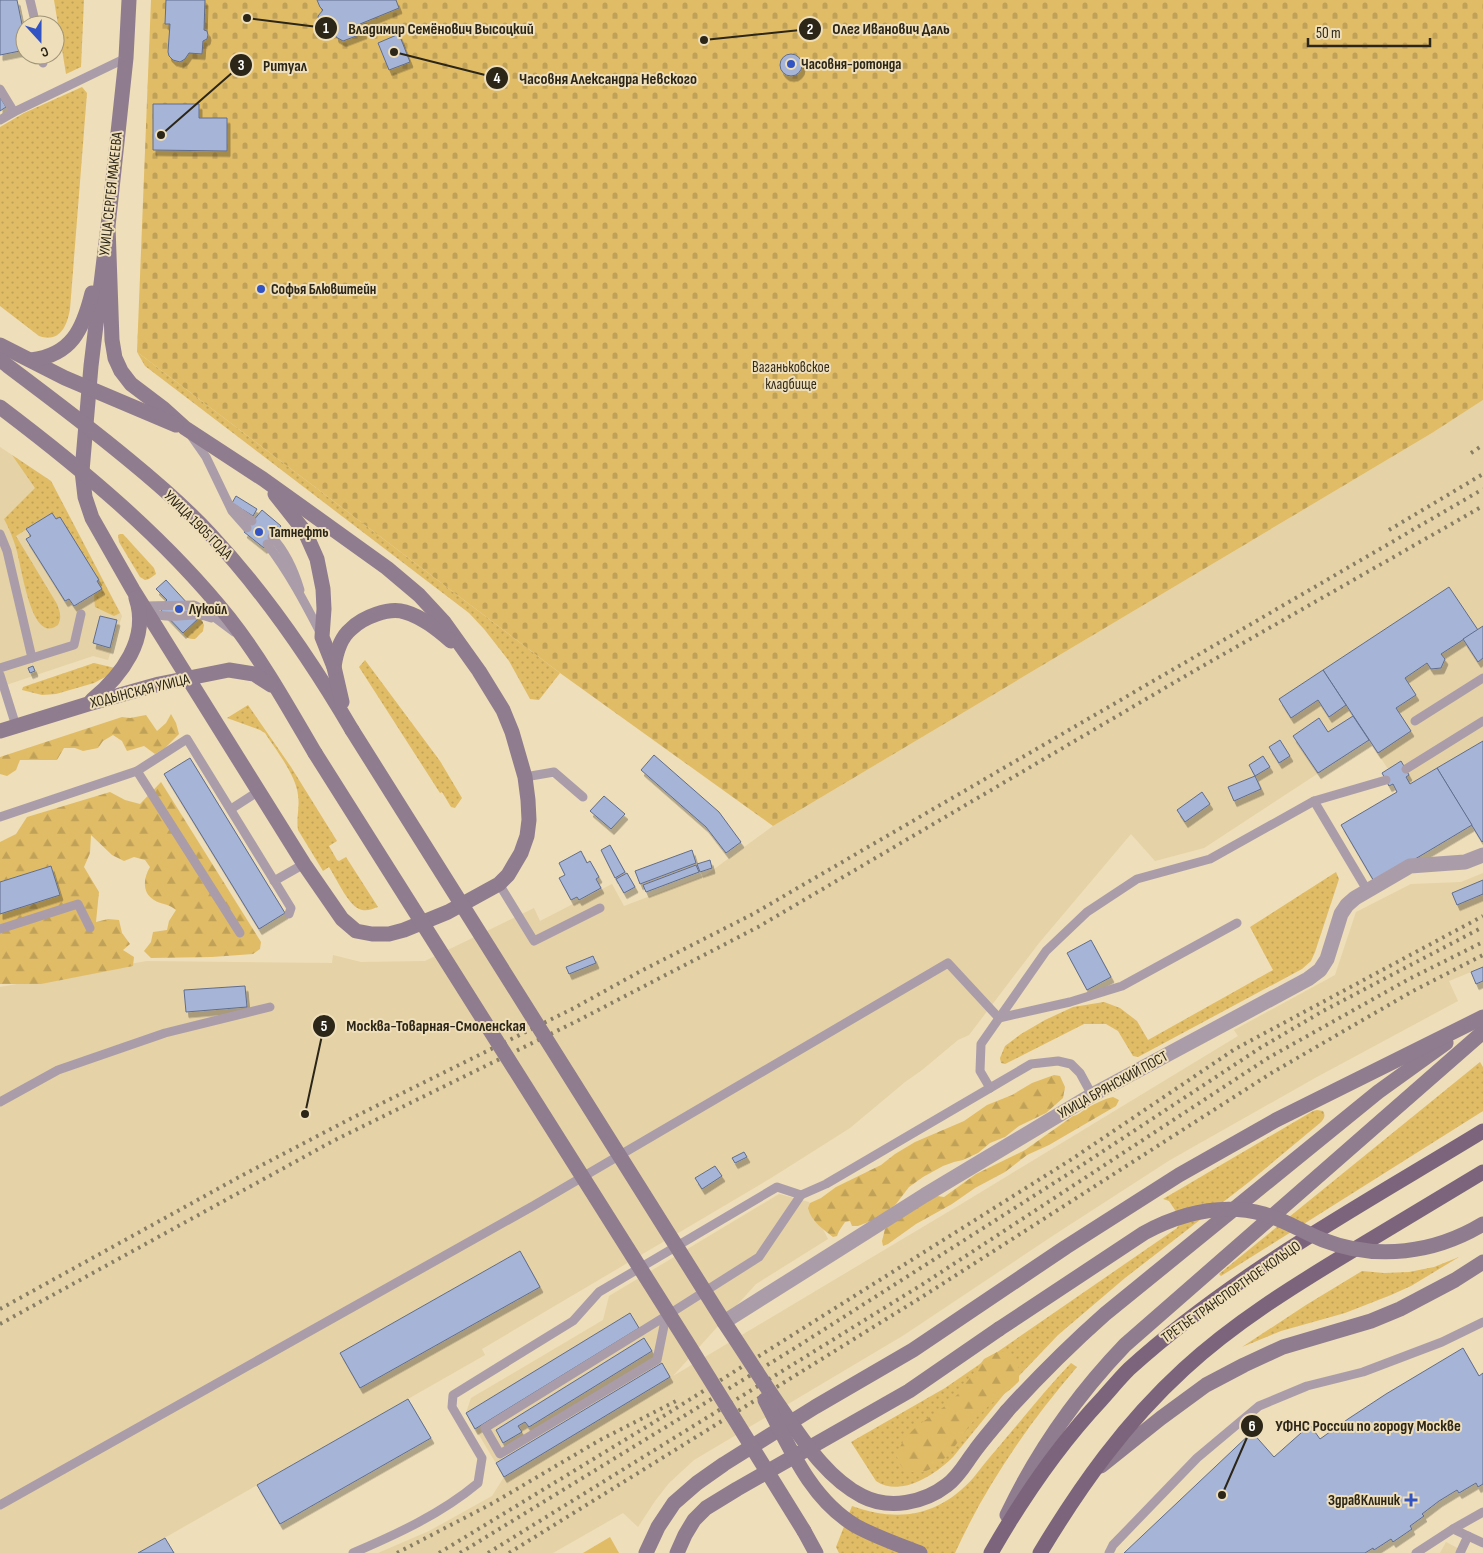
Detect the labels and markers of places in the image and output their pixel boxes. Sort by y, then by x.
callout: Владимир Семёнович Высоцкий [313,13,544,44]
callout: Олег Иванович Даль [798,13,960,44]
callout: Ритуал [228,50,317,81]
place label: Часовня-ротонда [801,55,901,74]
marker: Часовня-ротонда [785,58,797,70]
callout: Часовня Александра Невского [484,63,707,94]
place label: Софья Блювштейн [271,280,376,299]
marker: Софья Блювштейн [255,283,267,295]
place label: Татнефть [269,523,329,542]
marker: Татнефть [253,526,265,538]
place label: Лукойл [188,600,227,619]
marker: Лукойл [173,603,185,615]
callout: Москва-Товарная-Смоленская [311,1010,536,1041]
callout: УФНС России по городу Москве [1240,1410,1470,1441]
place label: ЗдравКлиник [1328,1491,1401,1510]
marker: ЗдравКлиник [1404,1493,1418,1507]

